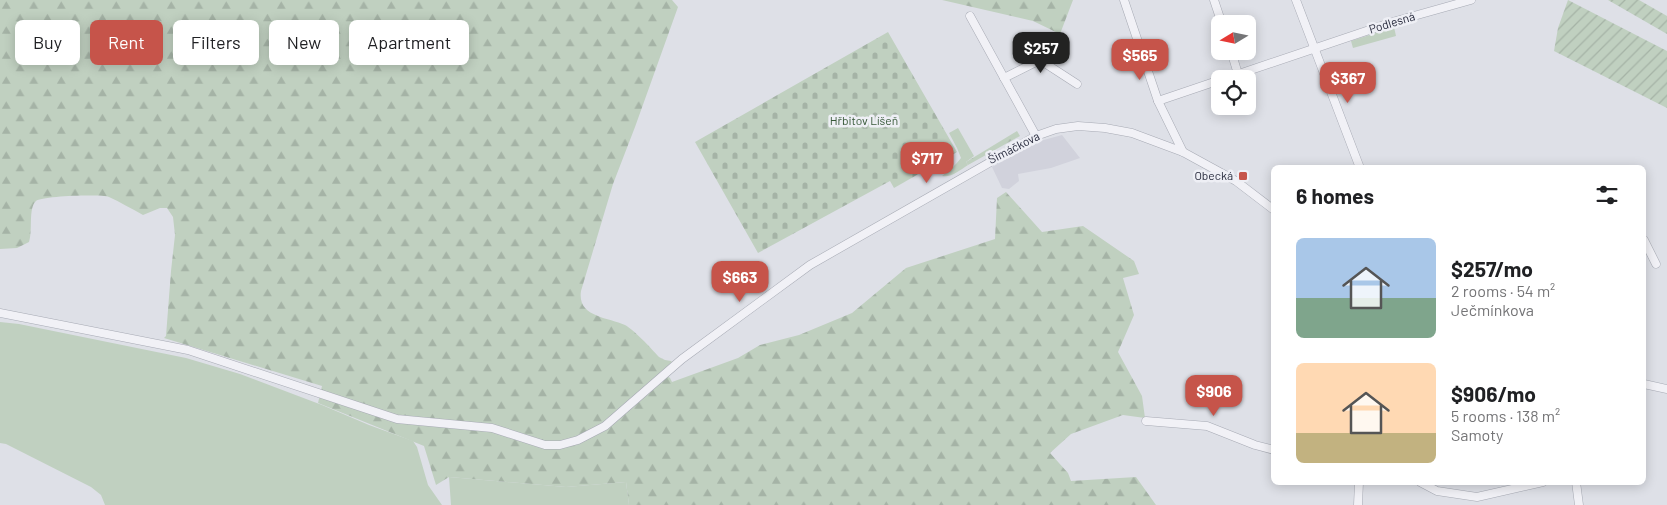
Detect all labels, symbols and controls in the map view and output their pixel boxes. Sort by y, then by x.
street label: Podlesná [1367,8,1416,36]
north arrow [1211,15,1256,60]
map controls [1211,15,1256,115]
chip: Buy [15,20,80,65]
chip: Rent [90,20,163,65]
chip: Filters [173,20,259,65]
chip: New [269,20,339,65]
chip: Apartment [349,20,469,65]
pin: $257 [1011,32,1071,74]
text: $257 [1024,38,1058,57]
pin: $565 [1110,38,1170,81]
text: $565 [1123,45,1158,64]
pin: $367 [1318,62,1378,104]
text: $367 [1331,68,1365,87]
button: locate [1211,70,1256,115]
park label: Hřbitov Líšeň [830,113,898,127]
street label: Šimáčkova [985,128,1042,166]
pin: $717 [897,142,957,184]
text: $717 [912,148,942,167]
place label: Obecká [1194,168,1233,182]
marker: Obecká [1237,170,1249,182]
icon: filters [1593,181,1621,209]
text: 6 homes [1296,183,1374,208]
text: $257/mo [1451,256,1533,281]
icon: home [1336,258,1396,318]
pin: $663 [710,260,770,303]
text: $663 [723,267,757,286]
text: 2 rooms · 54 m² [1451,281,1555,300]
text: Ječmínkova [1451,300,1534,319]
pin: $906 [1184,374,1244,417]
text: $906 [1196,381,1232,400]
text: $906/mo [1451,381,1536,406]
icon: home [1336,383,1396,443]
text: 5 rooms · 138 m² [1451,406,1560,425]
text: Samoty [1451,425,1503,444]

